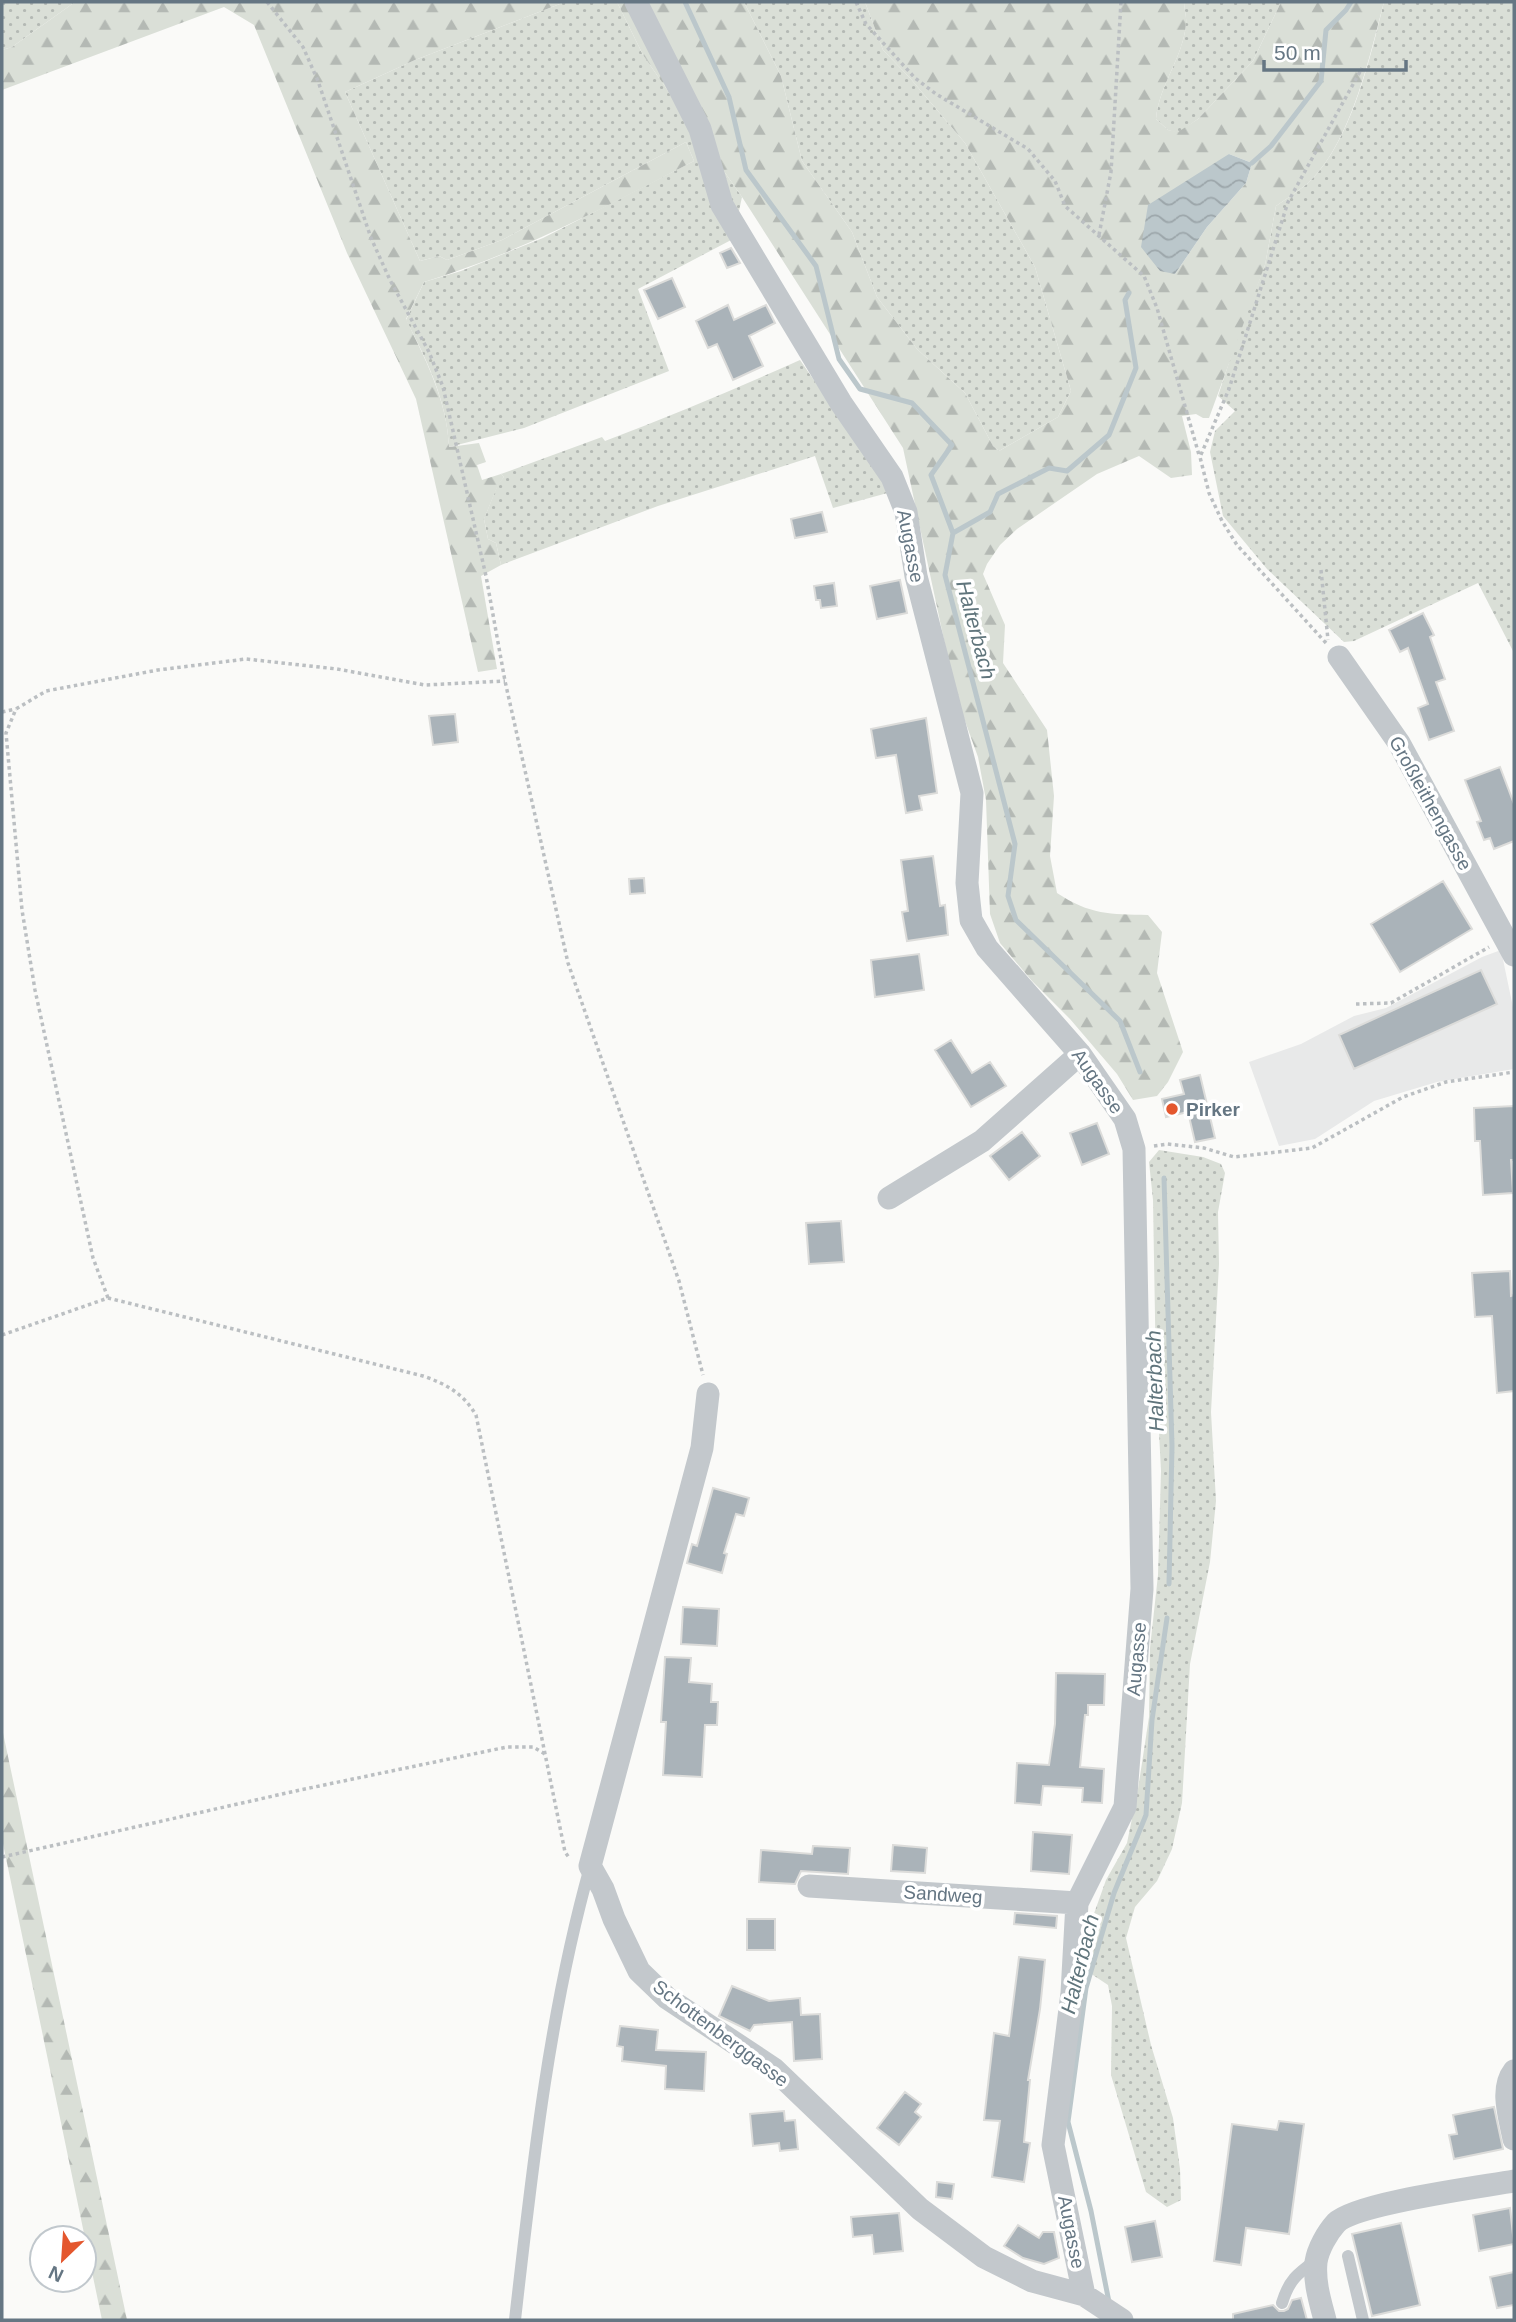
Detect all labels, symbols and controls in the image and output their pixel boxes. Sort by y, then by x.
scale bar [1264,28,1406,72]
text: 50 m [1274,41,1321,64]
street label: Augasse [893,508,928,584]
water label: Halterbach [952,578,1001,682]
street label: Großleithengasse [1385,733,1476,874]
street label: Augasse [1068,1045,1127,1118]
place label: Pirker [1186,1099,1240,1120]
marker: Pirker [1164,1101,1180,1117]
water label: Halterbach [1141,1330,1168,1432]
street label: Augasse [1123,1621,1150,1697]
street label: Sandweg [903,1881,983,1908]
water label: Halterbach [1056,1912,1103,2016]
street label: Schottenberggasse [649,1976,792,2091]
street label: Augasse [1054,2194,1089,2270]
north arrow [28,2224,98,2294]
text: N [45,2262,67,2286]

